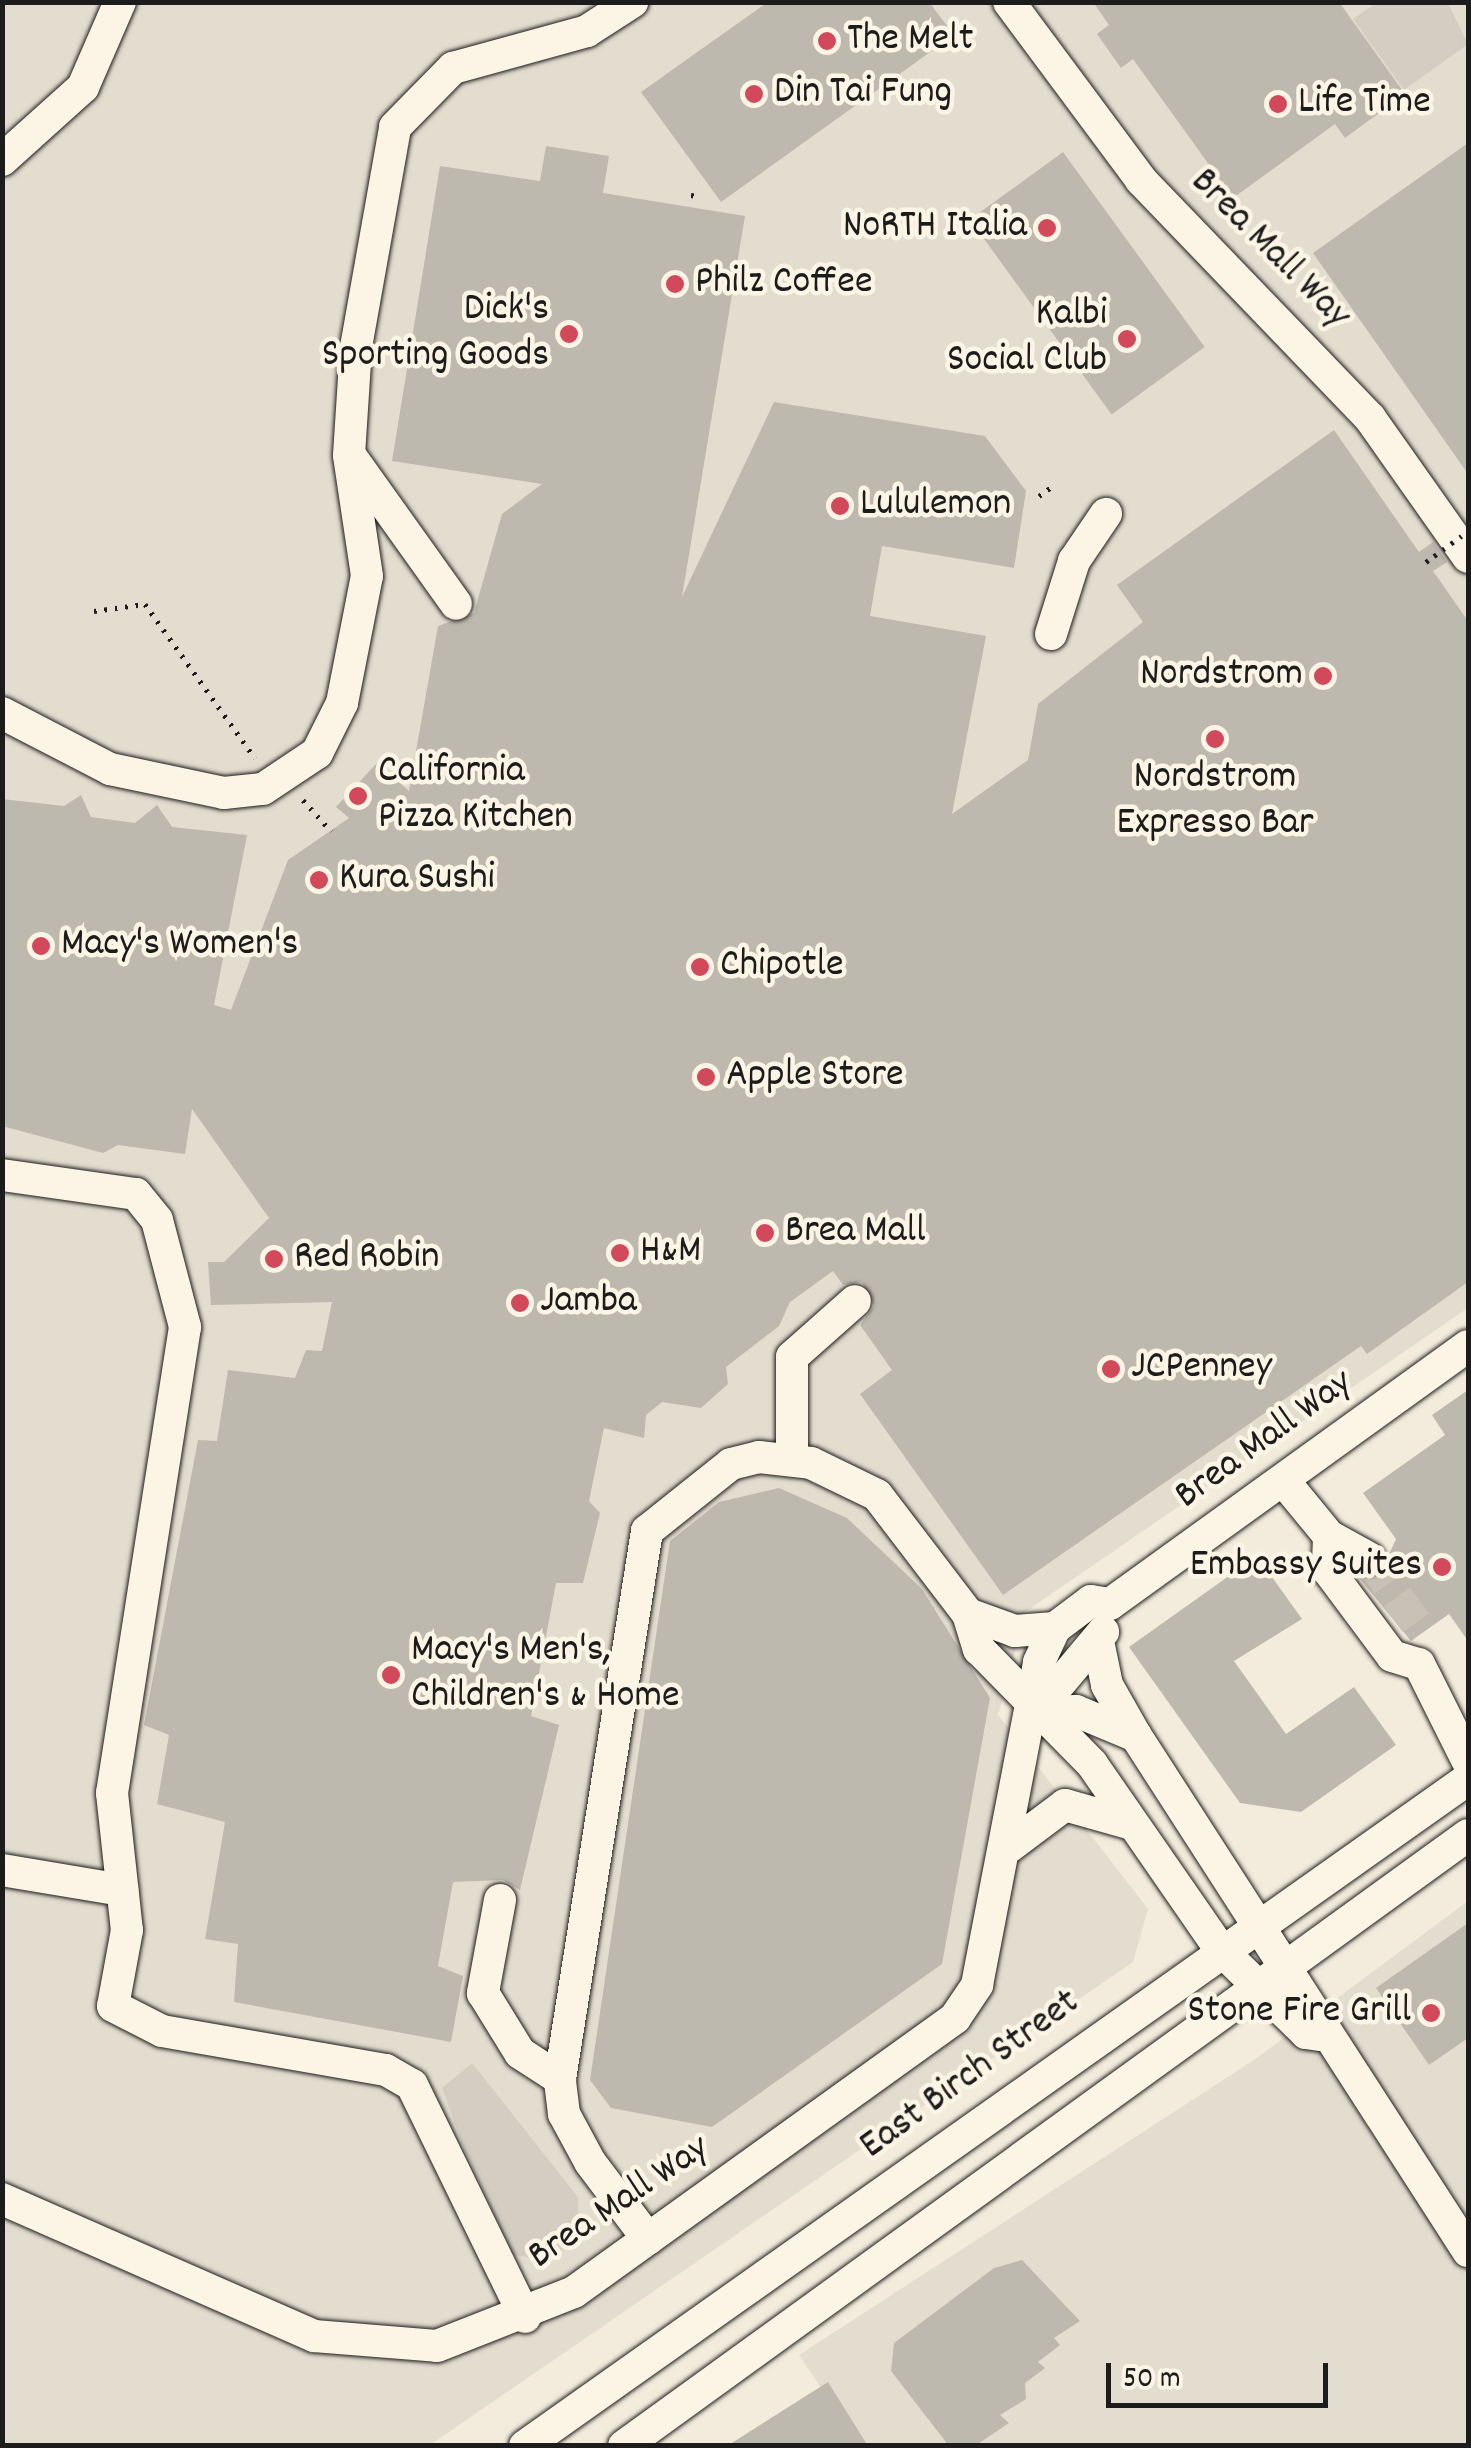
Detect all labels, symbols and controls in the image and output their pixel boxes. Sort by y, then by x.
place label: The Melt [847,17,973,65]
marker: The Melt [816,30,838,52]
place label: Din Tai Fung [774,70,952,118]
place label: Life Time [1298,80,1431,128]
marker: Din Tai Fung [743,83,765,105]
marker: Life Time [1267,93,1289,115]
street label: Brea Mall Way [1179,160,1359,340]
place label: NoRTH Italia [843,204,1027,252]
marker: NoRTH Italia [1036,217,1058,239]
place label: Philz Coffee [695,260,873,308]
marker: Philz Coffee [664,273,686,295]
place label: Dick's Sporting Goods [322,287,549,381]
place label: Kalbi Social Club [947,292,1107,386]
marker: Dick's Sporting Goods [558,323,580,345]
marker: Kalbi Social Club [1116,328,1138,350]
place label: Lululemon [860,482,1011,530]
marker: Lululemon [829,495,851,517]
place label: Nordstrom [1140,652,1303,700]
marker: Nordstrom [1312,665,1334,687]
marker: Nordstrom Expresso Bar [1204,728,1226,750]
place label: California Pizza Kitchen [378,749,573,843]
place label: Nordstrom Expresso Bar [1116,755,1314,849]
marker: California Pizza Kitchen [347,785,369,807]
place label: Kura Sushi [339,856,495,904]
marker: Kura Sushi [308,869,330,891]
place label: Macy's Women's [61,922,298,970]
marker: Macy's Women's [30,935,52,957]
place label: Chipotle [720,943,844,991]
marker: Chipotle [689,956,711,978]
place label: Apple Store [726,1053,904,1101]
marker: Apple Store [695,1066,717,1088]
place label: Brea Mall [785,1209,926,1257]
marker: Brea Mall [754,1222,776,1244]
place label: H&M [640,1229,702,1277]
place label: Red Robin [294,1235,439,1283]
marker: H&M [609,1242,631,1264]
marker: Red Robin [263,1248,285,1270]
place label: Jamba [540,1279,637,1327]
marker: Jamba [509,1292,531,1314]
place label: JCPenney [1131,1345,1272,1393]
marker: JCPenney [1100,1358,1122,1380]
street label: Brea Mall Way [1167,1361,1363,1521]
place label: Embassy Suites [1190,1543,1422,1591]
marker: Embassy Suites [1431,1556,1453,1578]
place label: Macy's Men's, Children's & Home [411,1628,680,1722]
marker: Macy's Men's, Children's & Home [380,1664,402,1686]
street label: East Birch Street [852,1980,1090,2172]
place label: Stone Fire Grill [1187,1989,1411,2037]
marker: Stone Fire Grill [1420,2002,1442,2024]
street label: Brea Mall Way [521,2126,719,2282]
scale bar [1111,2343,1334,2405]
text: 50 m [1123,2359,1181,2402]

